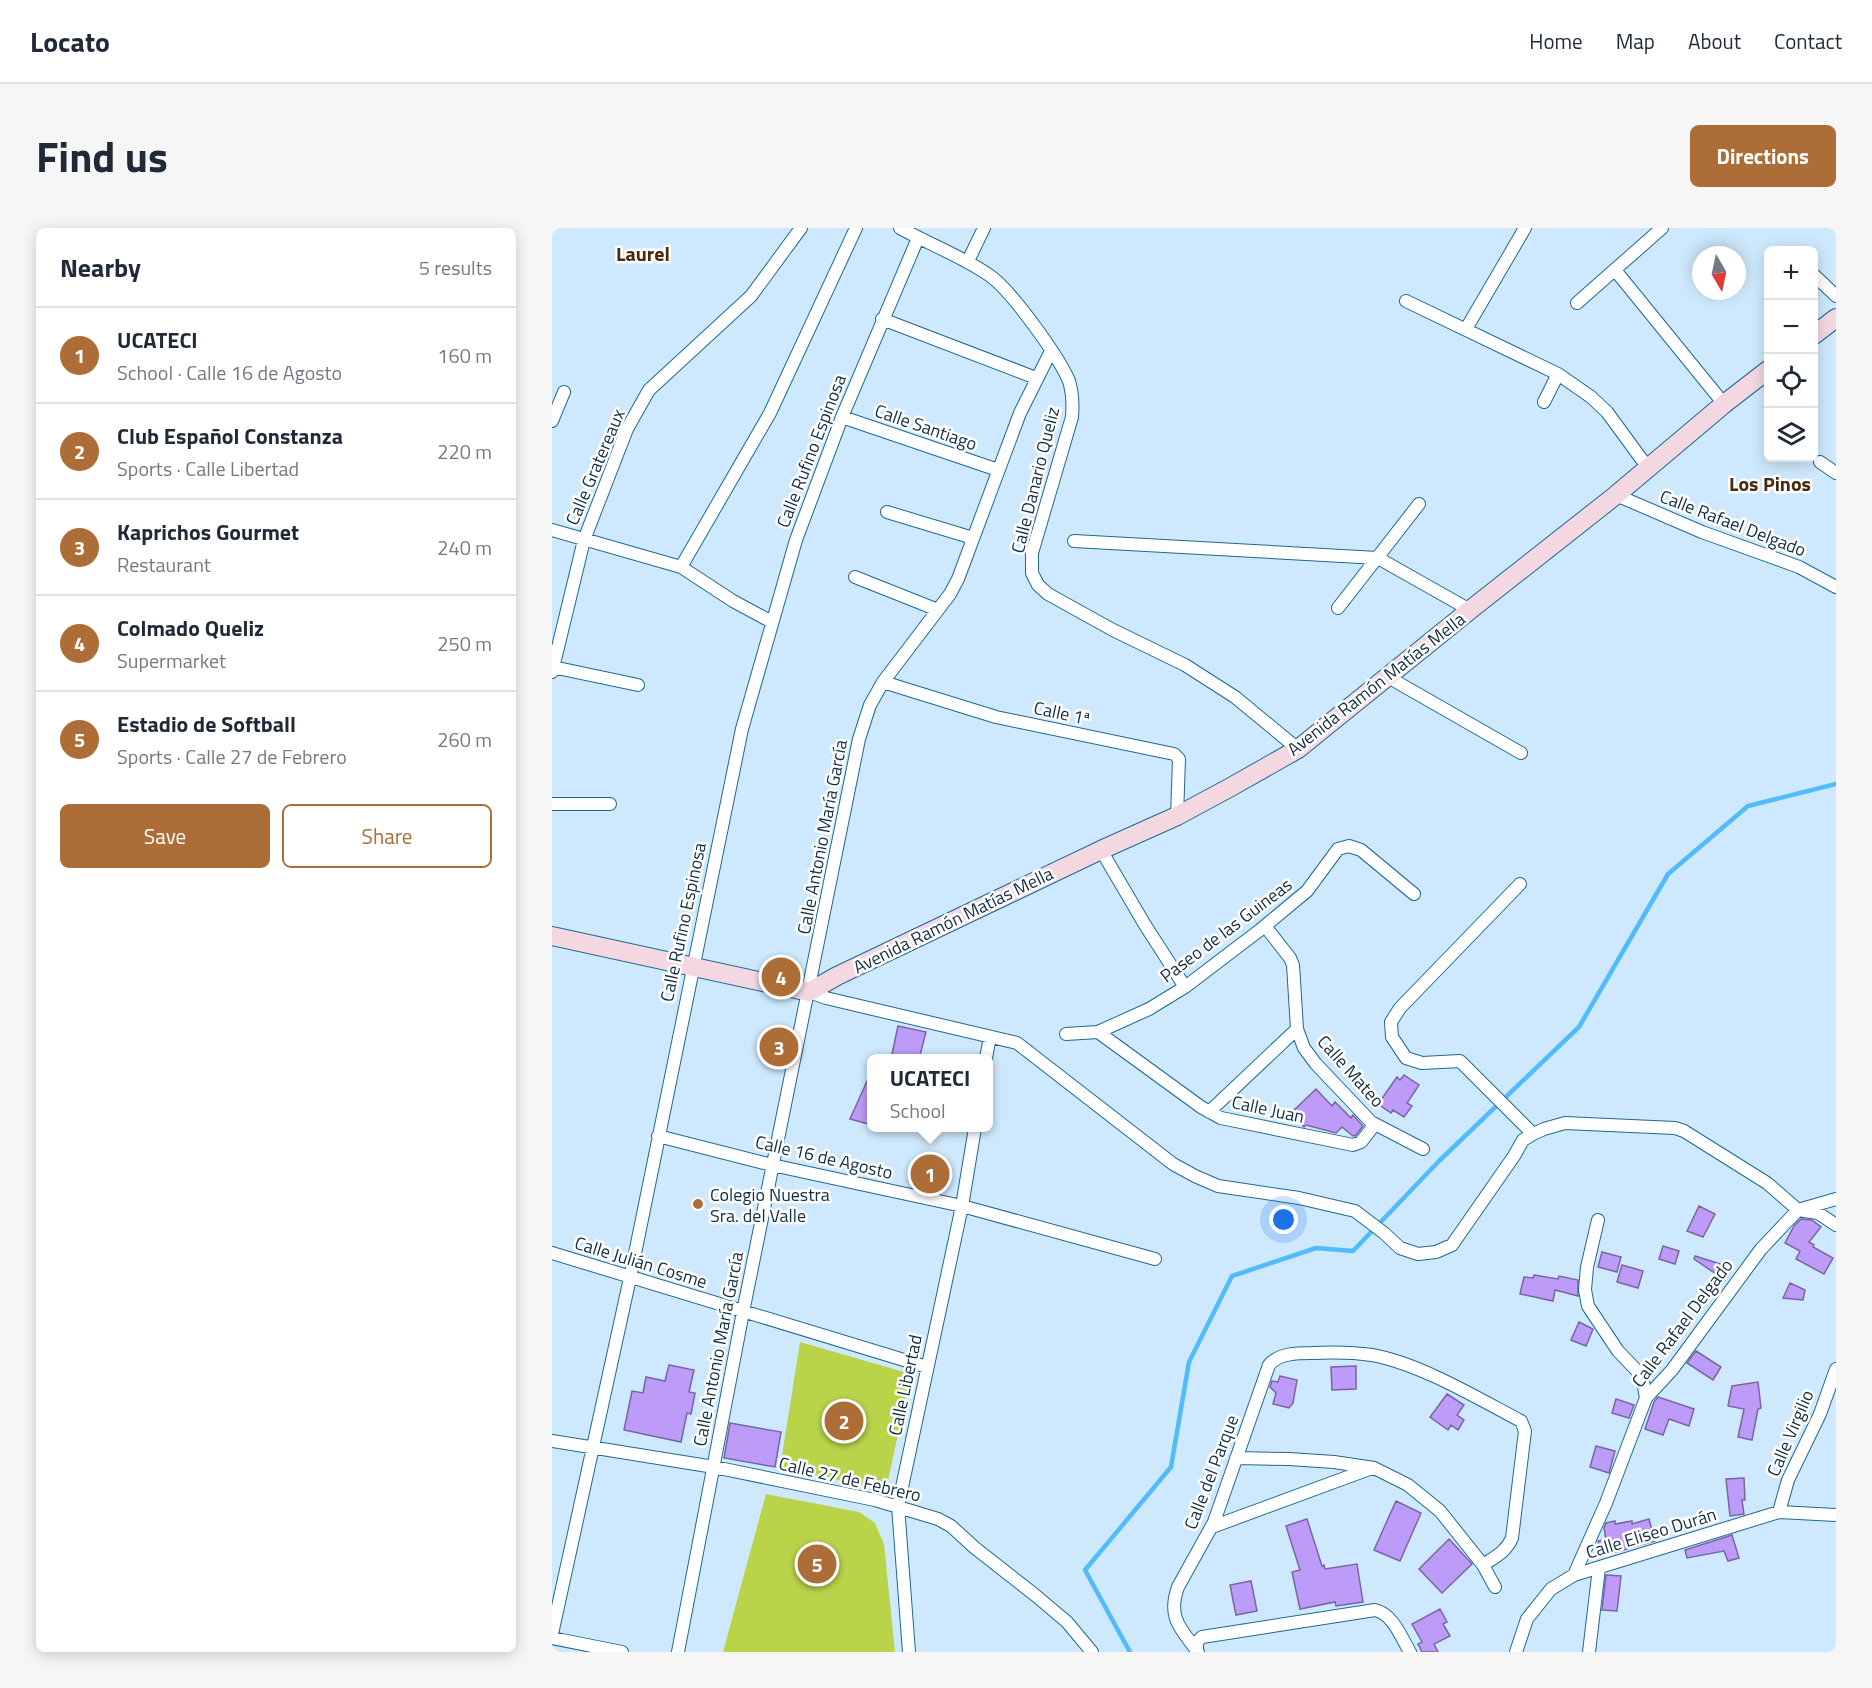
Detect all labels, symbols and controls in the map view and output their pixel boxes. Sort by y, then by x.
text: Locato [30,20,110,63]
text: Home [1529,25,1583,57]
text: Map [1616,25,1655,57]
text: About [1688,25,1741,57]
text: Contact [1774,25,1842,57]
text: Find us [36,124,168,188]
button: Directions [1690,125,1836,187]
district label: Laurel [616,238,670,269]
north arrow [1692,246,1746,300]
map controls [1764,246,1818,462]
button: + [1764,246,1818,300]
text: Nearby [60,248,141,287]
text: 5 results [419,252,492,283]
button: − [1764,300,1818,354]
text: UCATECI [117,323,198,357]
text: 1 [74,340,85,371]
text: 160 m [437,340,492,371]
button: locate [1764,354,1818,408]
text: School · Calle 16 de Agosto [117,357,342,388]
street label: Calle Rufino Espinosa [769,370,853,532]
street label: Calle Santiago [871,397,981,457]
street label: Calle Danario Queliz [1004,404,1066,556]
street label: Calle Gratereaux [558,405,632,529]
button: layers [1764,408,1818,462]
text: Club Español Constanza [117,419,343,453]
text: 2 [74,436,85,467]
text: 220 m [437,436,492,467]
text: Sports · Calle Libertad [117,453,299,484]
district label: Los Pinos [1729,468,1811,499]
street label: Calle Rafael Delgado [1656,483,1810,563]
text: Kaprichos Gourmet [117,515,299,549]
text: 3 [74,532,85,563]
text: 240 m [437,532,492,563]
text: Restaurant [117,549,211,580]
street label: Avenida Ramón Matías Mella [1281,606,1471,762]
text: Colmado Queliz [117,611,264,645]
text: 4 [74,628,85,659]
text: 250 m [437,628,492,659]
text: Supermarket [117,645,226,676]
street label: Calle 1ª [1031,694,1093,732]
text: Estadio de Softball [117,707,296,741]
text: 5 [74,724,85,755]
text: 260 m [437,724,492,755]
street label: Calle Antonio María García [790,737,854,937]
text: Sports · Calle 27 de Febrero [117,741,347,772]
button: Save [60,804,270,868]
button: Share [282,804,492,868]
street label: Calle Rufino Espinosa [653,840,713,1004]
street label: Avenida Ramón Matías Mella [848,860,1058,980]
street label: Paseo de las Guineas [1154,871,1298,989]
pin: 4 [762,954,800,999]
pin: 3 [760,1024,798,1070]
street label: Calle Mateo [1311,1029,1391,1113]
popup [867,1054,993,1132]
text: UCATECI [890,1061,970,1095]
street label: Calle Juan [1229,1088,1307,1130]
text: School [890,1095,946,1126]
street label: Calle 16 de Agosto [753,1128,895,1186]
pin: 1 [910,1152,950,1196]
place label: Colegio Nuestra Sra. del Valle [710,1181,830,1229]
marker: Colegio Nuestra Sra. del Valle [691,1197,705,1211]
your location [1269,1205,1298,1234]
street label: Calle Julián Cosme [571,1229,711,1295]
street label: Calle Antonio María García [686,1249,750,1449]
street label: Calle Rafael Delgado [1625,1253,1739,1393]
street label: Calle Libertad [881,1332,929,1438]
street label: Calle Virgilio [1760,1386,1820,1480]
pin: 2 [824,1398,864,1444]
street label: Calle del Parque [1177,1411,1245,1533]
street label: Calle 27 de Febrero [776,1450,924,1508]
street label: Calle Eliseo Durán [1582,1500,1720,1566]
pin: 5 [798,1542,836,1586]

